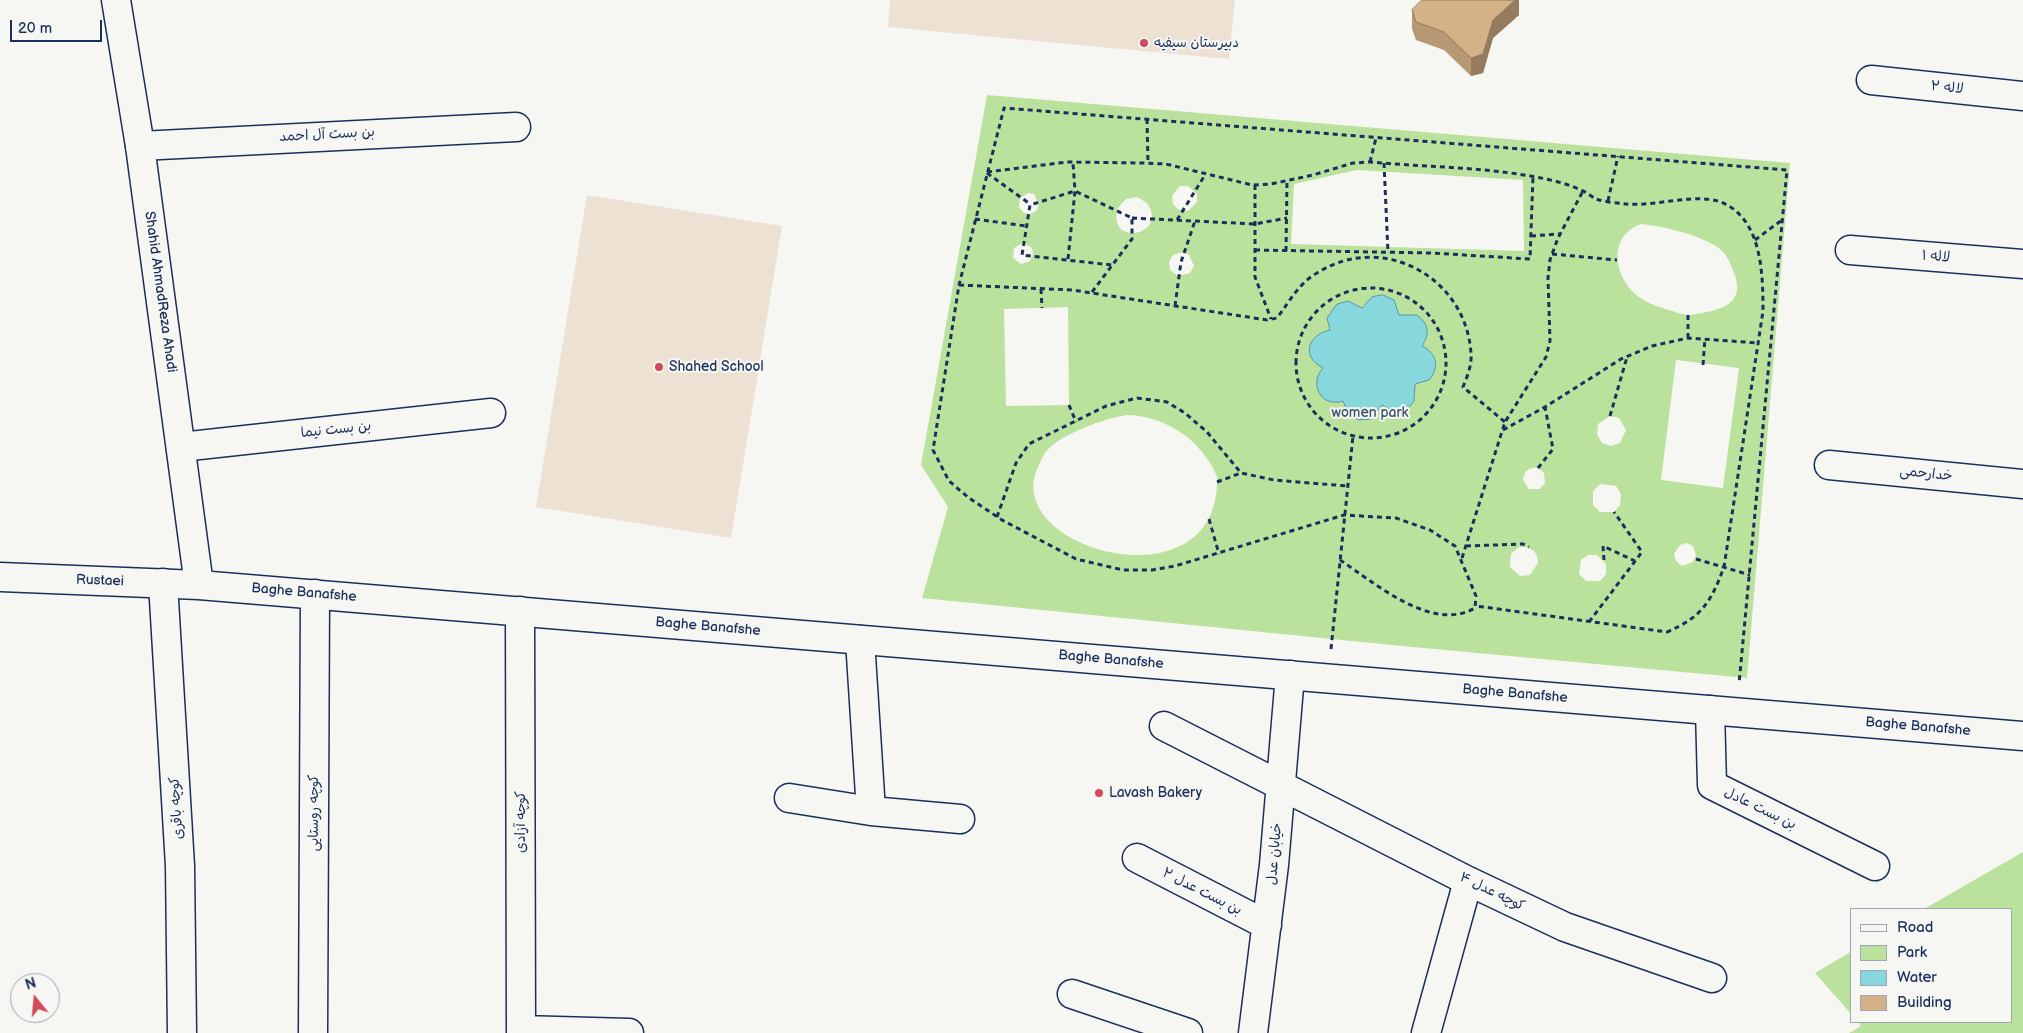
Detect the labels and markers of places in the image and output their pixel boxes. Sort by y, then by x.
place label: دبیرستان سیفیه [1154,35,1239,51]
marker: دبیرستان سیفیه [1138,37,1150,49]
place label: Shahed School [669,359,764,375]
marker: Shahed School [653,361,665,373]
place label: Lavash Bakery [1109,785,1202,801]
marker: Lavash Bakery [1093,787,1105,799]

